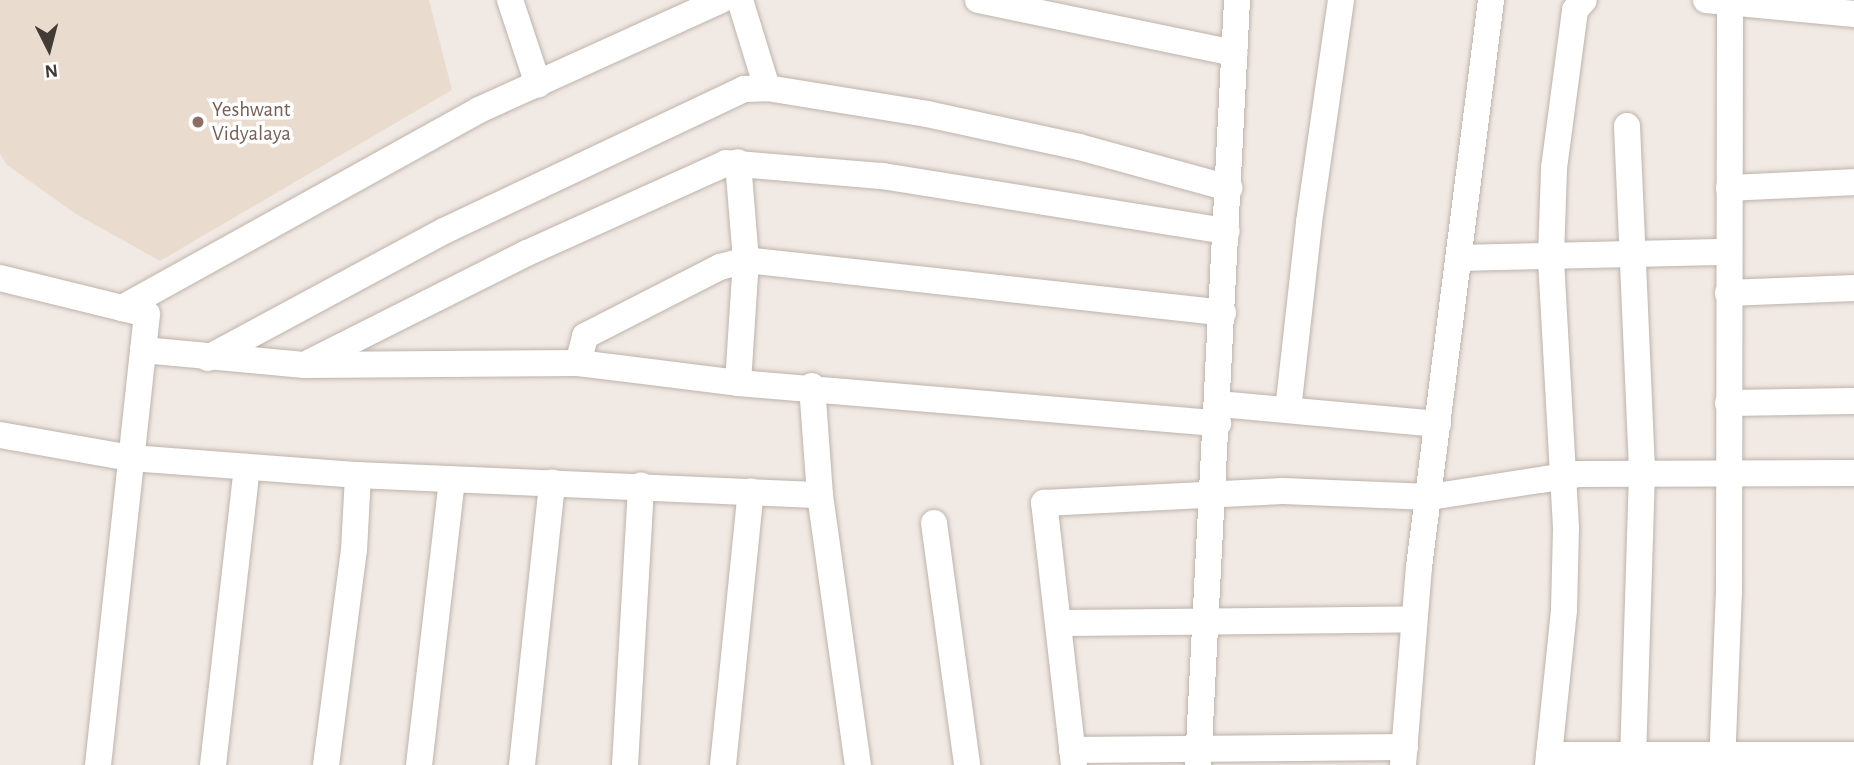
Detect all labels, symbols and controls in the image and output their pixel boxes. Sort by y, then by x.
north arrow [14,14,84,84]
text: N [44,60,59,81]
place label: Yeshwant Vidyalaya [212,97,291,147]
marker: Yeshwant Vidyalaya [190,114,206,130]

